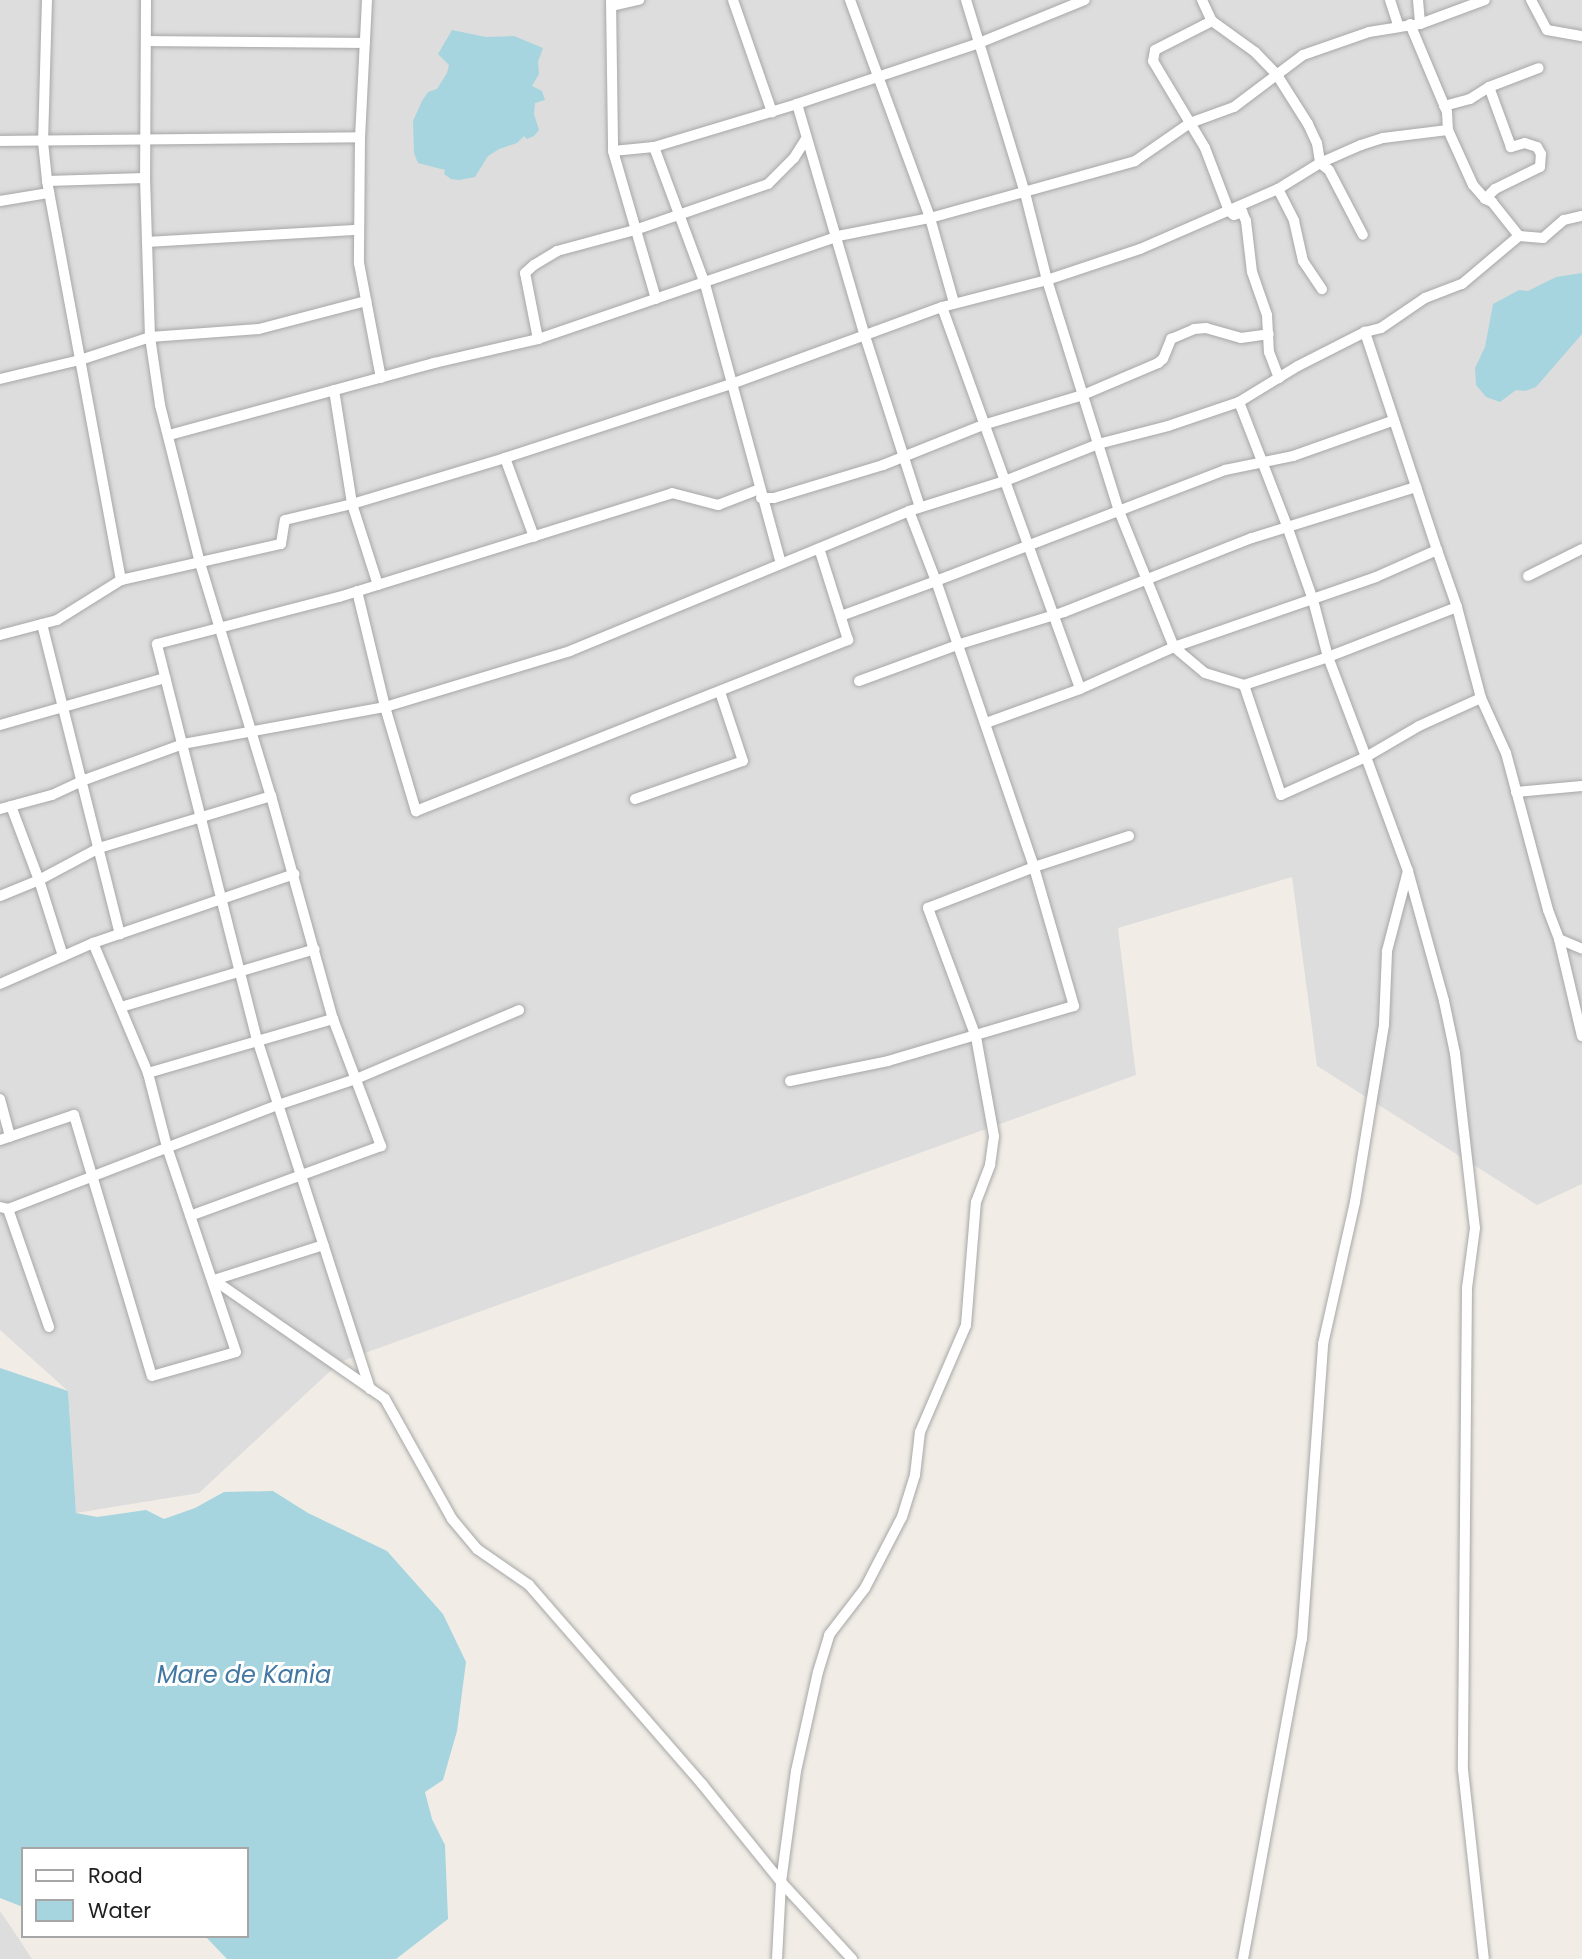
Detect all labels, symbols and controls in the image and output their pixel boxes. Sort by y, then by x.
water label: Mare de Kania [157,1661,331,1689]
legend [21,1847,248,1938]
text: Road [88,1861,143,1890]
text: Water [88,1896,151,1925]

